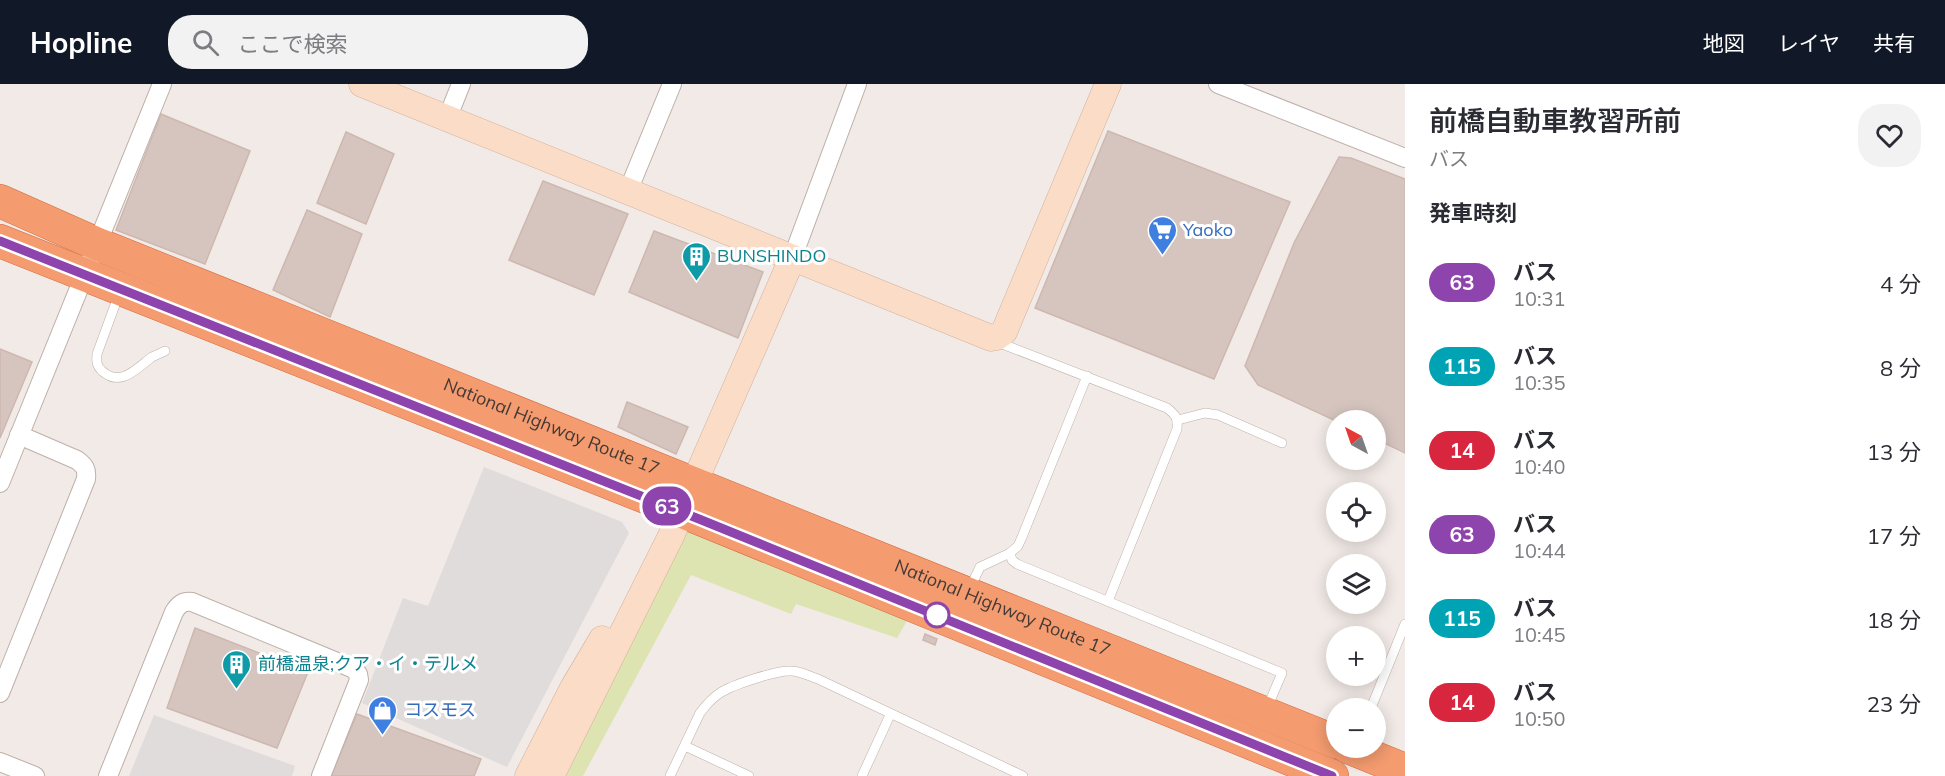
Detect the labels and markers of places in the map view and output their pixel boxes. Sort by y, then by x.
supermarket icon: Yaoko [1146,214,1178,256]
place label: Yaoko [1182,218,1233,241]
building icon: BUNSHINDO [680,240,712,282]
place label: BUNSHINDO [717,244,826,267]
unlabelled marker [924,602,950,628]
building icon: 前橋温泉;クア・イ・テルメ [221,648,253,690]
place label: 前橋温泉;クア・イ・テルメ [258,652,478,675]
shop icon: コスモス [367,694,399,736]
place label: コスモス [404,698,476,721]

